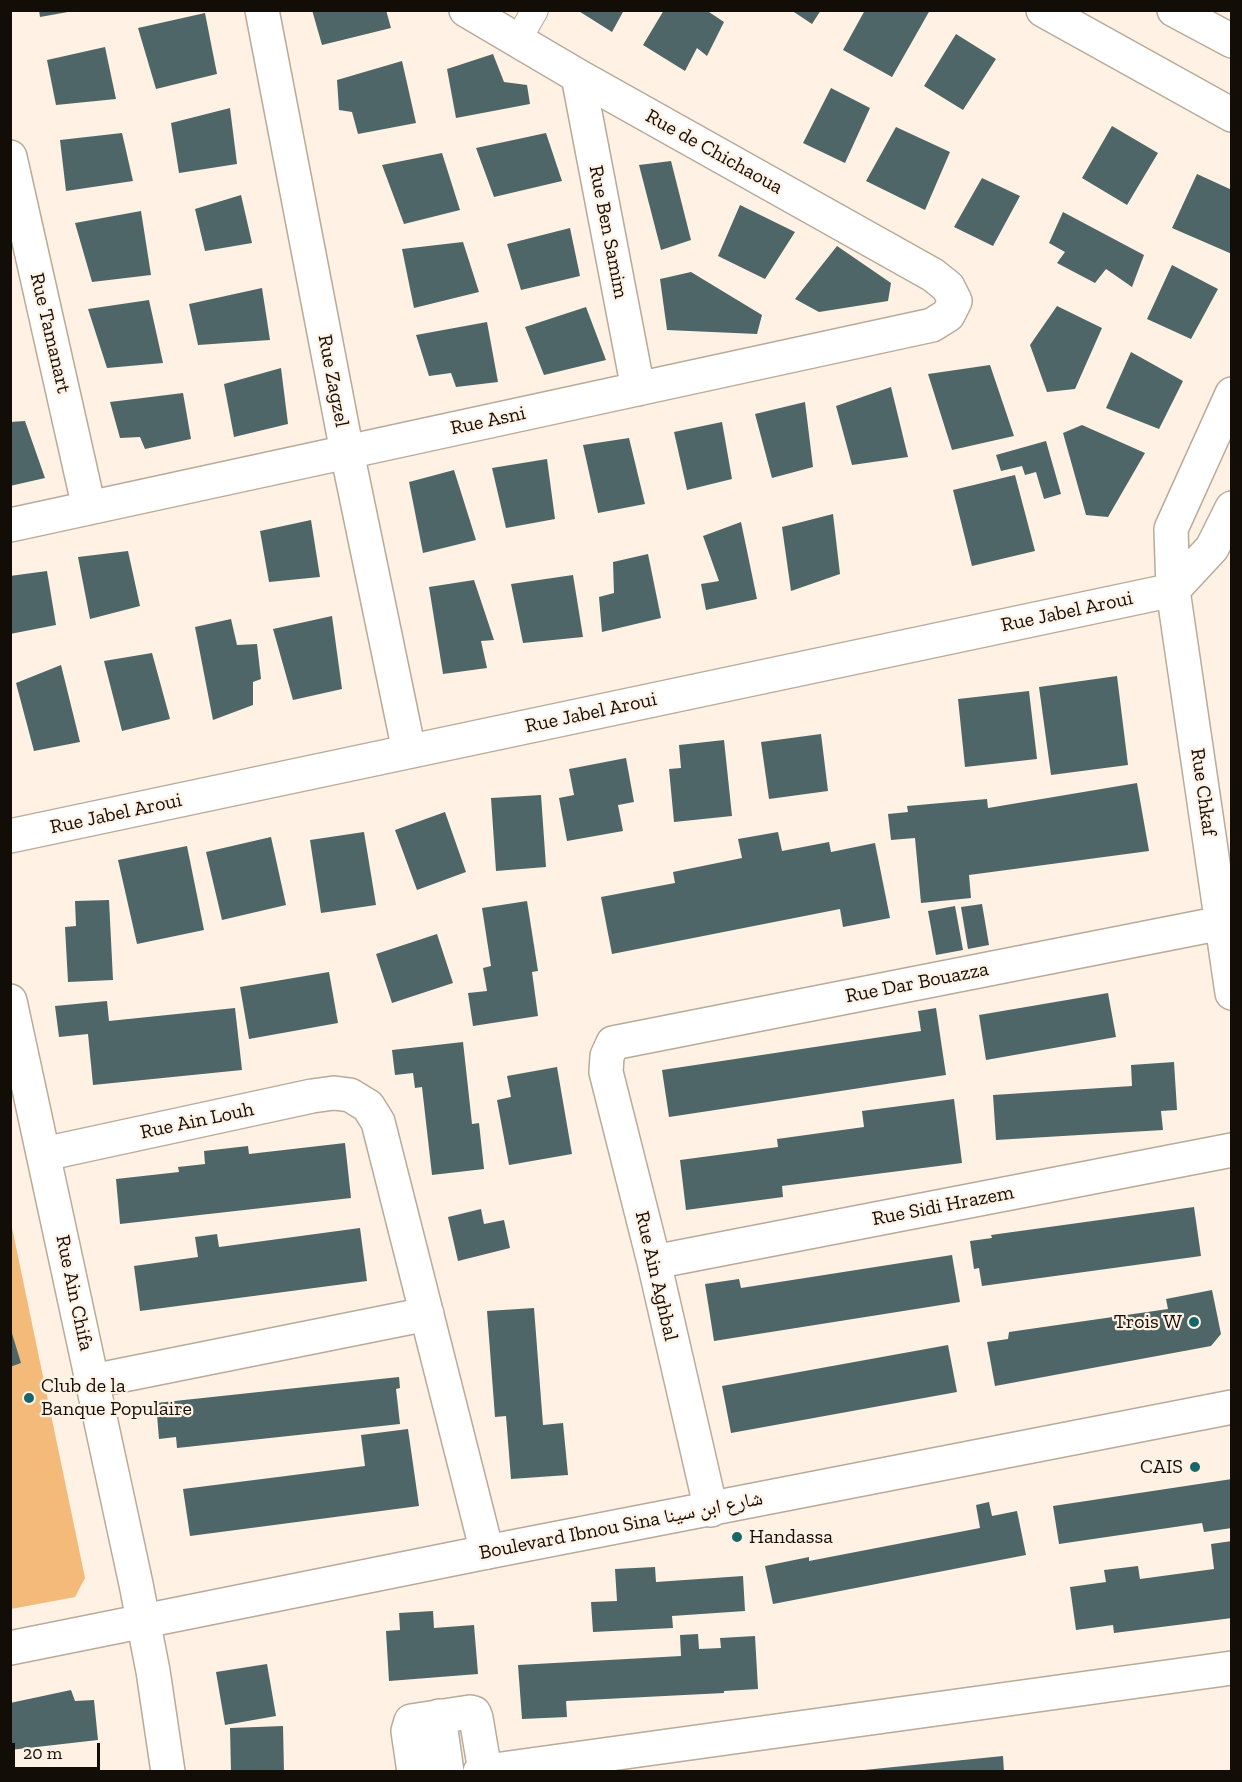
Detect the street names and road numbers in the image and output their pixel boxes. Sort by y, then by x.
street label: Rue de Chichaoua [641,104,787,200]
street label: Rue Ben Samim [583,163,633,301]
street label: Rue Tamanart [24,270,76,396]
street label: Rue Zagzel [312,333,354,429]
street label: Rue Asni [448,401,528,441]
street label: Rue Jabel Aroui [999,586,1135,638]
street label: Rue Jabel Aroui [523,687,659,739]
street label: Rue Chkaf [1185,747,1221,837]
street label: Rue Jabel Aroui [48,788,184,840]
street label: Rue Dar Bouazza [843,957,991,1009]
street label: Rue Ain Louh [138,1097,256,1145]
street label: Rue Sidi Hrazem [870,1180,1016,1232]
street label: Rue Ain Aghbal [629,1209,683,1343]
street label: Rue Ain Chifa [50,1233,98,1353]
street label: Boulevard Ibnou Sina شارع ابن سينا [477,1487,765,1565]

